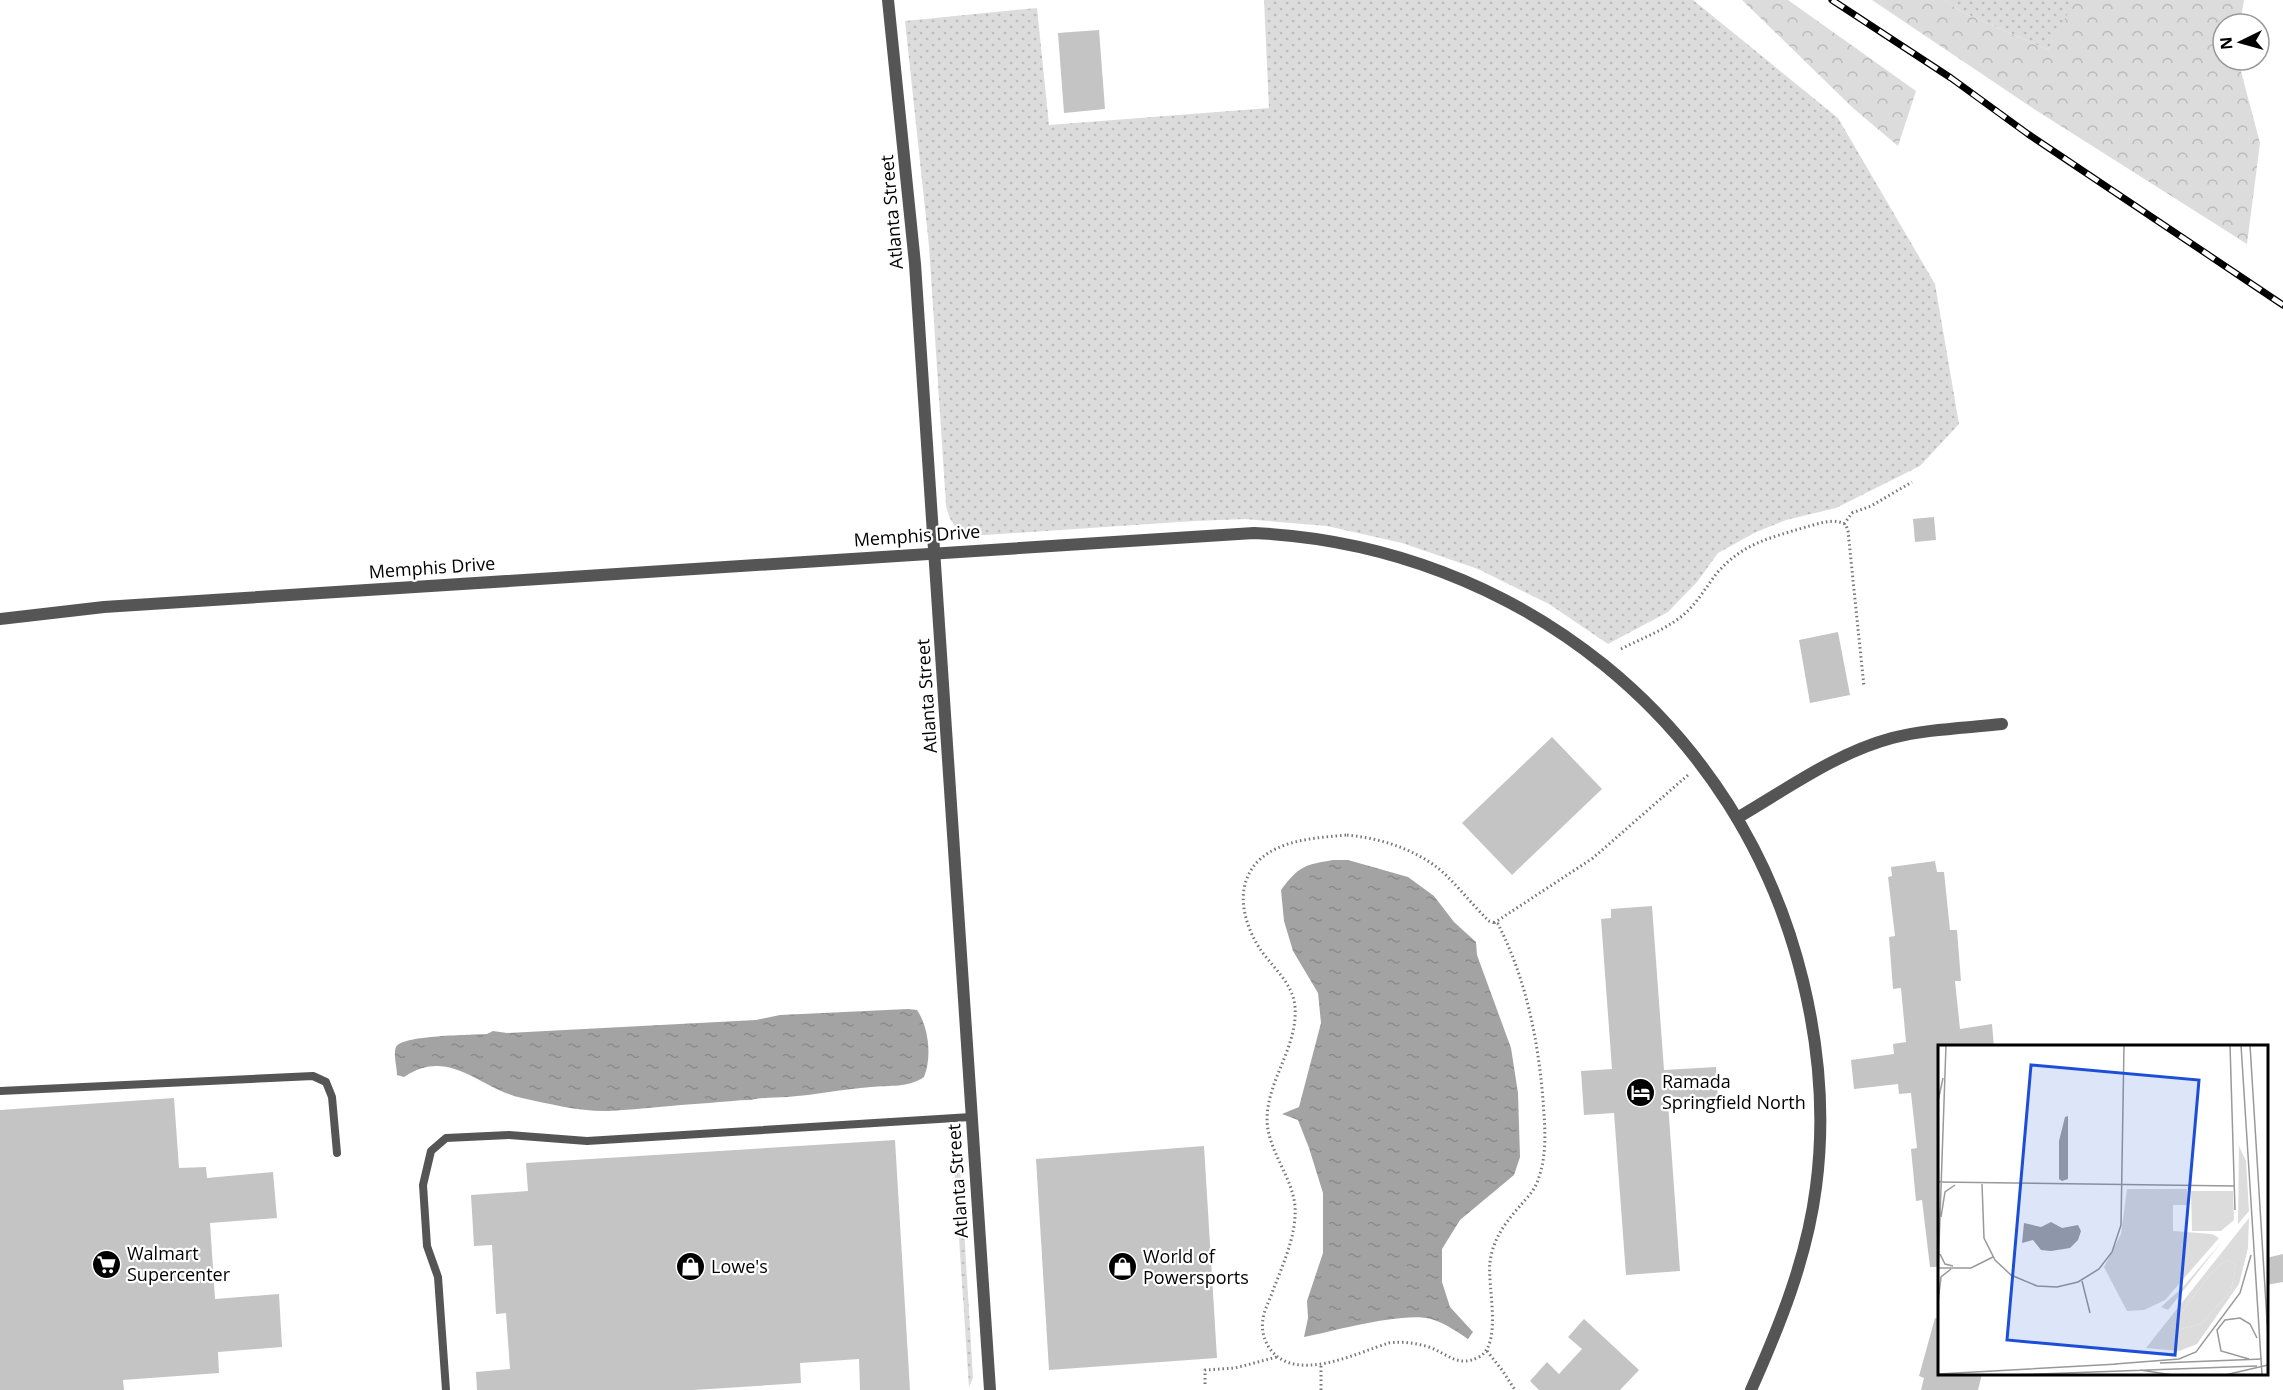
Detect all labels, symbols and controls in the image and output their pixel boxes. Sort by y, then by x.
north arrow [2211,12,2271,72]
text: N [2215,36,2238,51]
street label: Atlanta Street [874,154,908,270]
street label: Memphis Drive [853,519,981,551]
street label: Memphis Drive [368,551,496,583]
street label: Atlanta Street [910,638,942,754]
inset map [1938,1045,2268,1375]
place label: Ramada Springfield North [1662,1069,1806,1114]
hotel icon: Ramada Springfield North [1625,1076,1657,1108]
street label: Atlanta Street [941,1123,973,1239]
place label: Walmart Supercenter [127,1241,231,1286]
place label: World of Powersports [1143,1244,1249,1289]
supermarket icon: Walmart Supercenter [90,1248,122,1280]
shop icon: Lowe's [674,1251,706,1283]
shop icon: World of Powersports [1106,1251,1138,1283]
place label: Lowe's [711,1254,768,1278]

